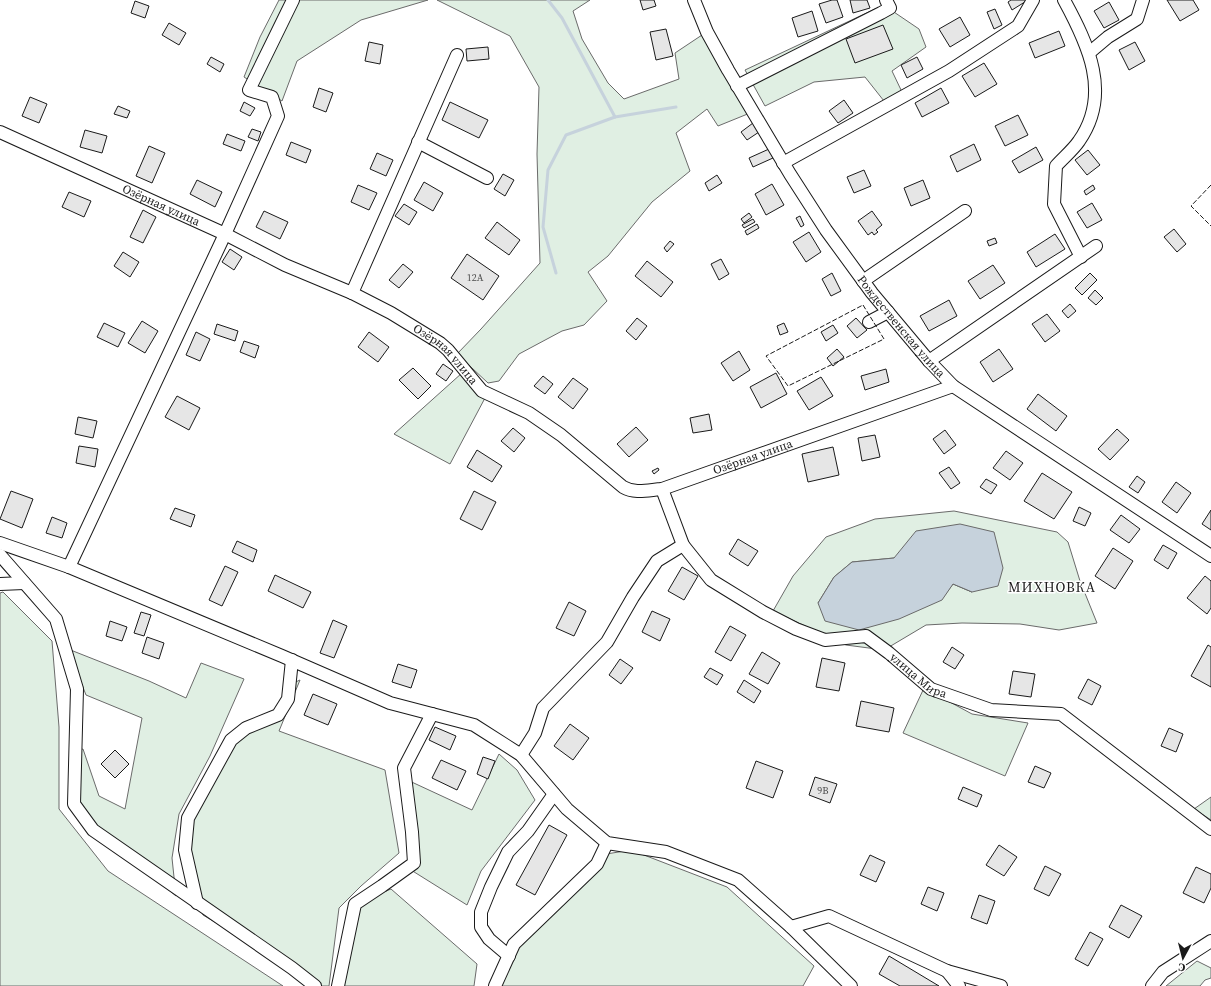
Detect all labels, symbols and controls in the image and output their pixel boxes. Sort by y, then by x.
street label: Озёрная улица [120,181,203,230]
house number: 12А [467,271,484,284]
street label: Рождественская улица [854,272,949,382]
street label: Озёрная улица [410,320,482,389]
street label: Озёрная улица [711,435,796,478]
district label: МИХНОВКА [1008,577,1096,597]
street label: улица Мира [886,649,950,702]
house number: 9В [817,784,829,797]
north arrow [1163,938,1203,978]
text: С [1177,960,1186,975]

